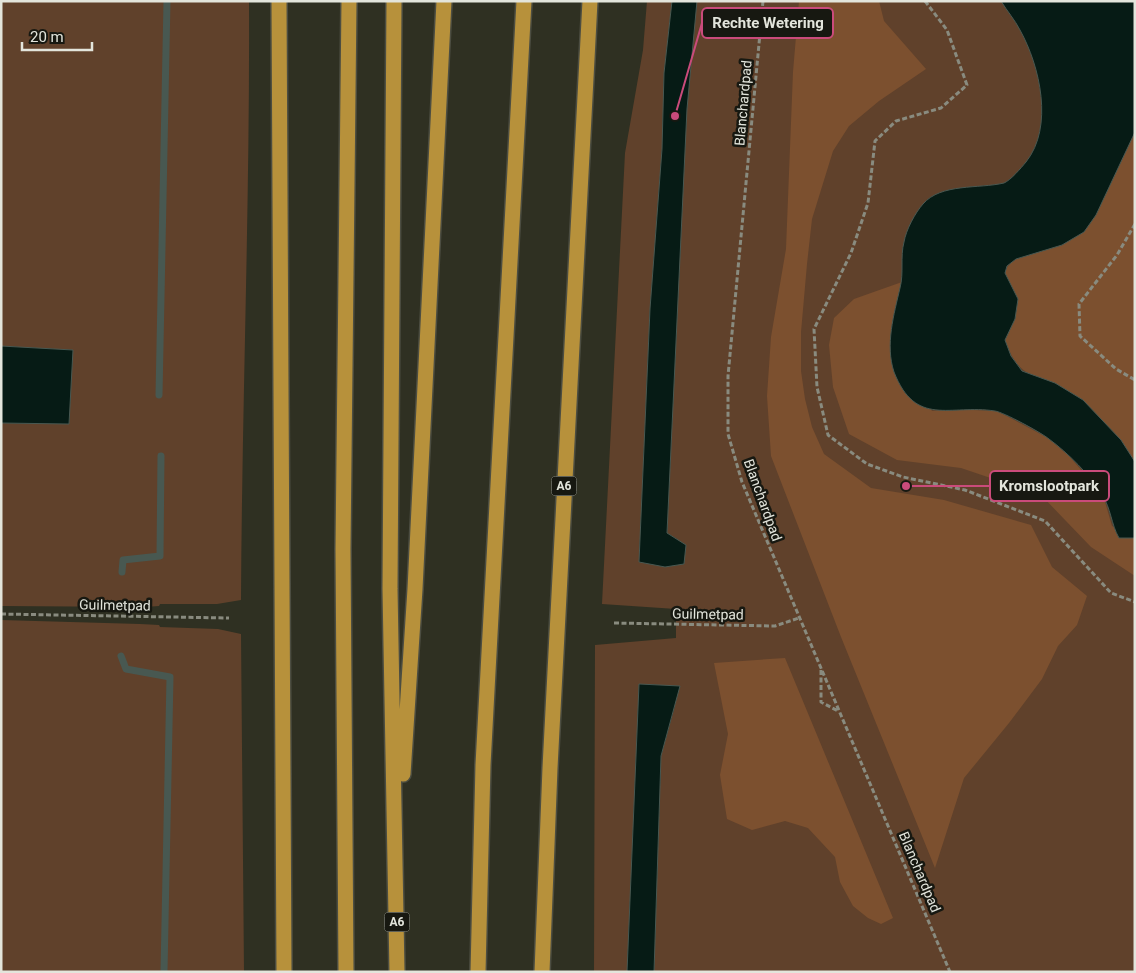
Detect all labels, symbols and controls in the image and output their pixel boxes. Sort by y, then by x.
callout: Rechte Wetering [702,8,833,38]
text: Rechte Wetering [712,14,824,32]
scale bar [22,20,92,52]
text: 20 m [30,28,64,46]
street label: Blanchardpad [731,59,755,147]
street label: Blanchardpad [741,457,785,543]
callout: Kromslootpark [990,471,1109,501]
road number: A6 [552,476,576,496]
text: Kromslootpark [999,477,1100,495]
street label: Guilmetpad [79,596,151,614]
street label: Guilmetpad [672,605,744,623]
street label: Blanchardpad [896,829,944,915]
road number: A6 [384,912,410,932]

